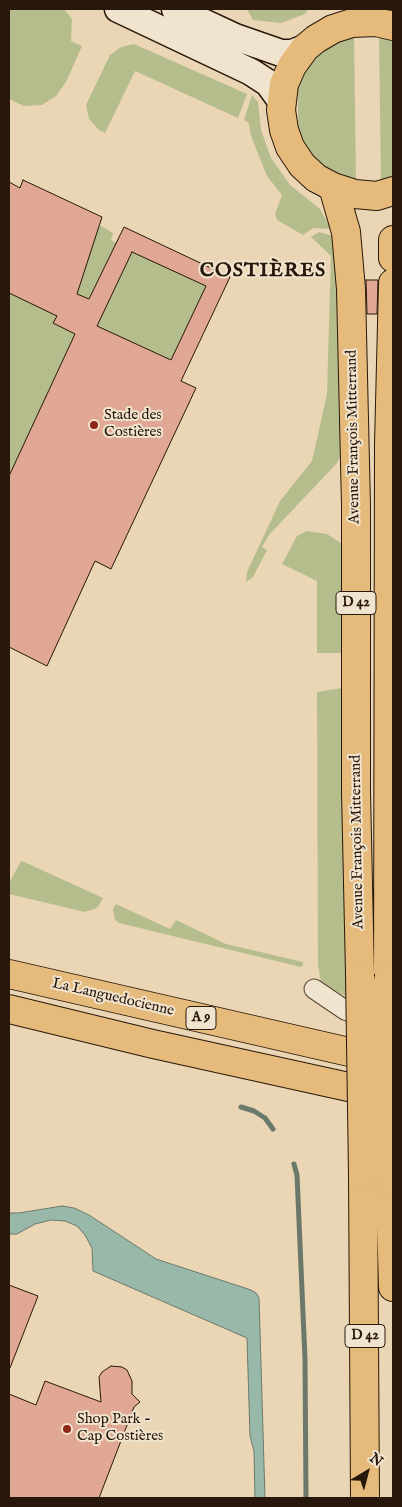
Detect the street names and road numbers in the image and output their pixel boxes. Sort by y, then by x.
street label: Avenue François Mitterrand [343,350,365,524]
road number: D 42 [336,592,376,614]
street label: Avenue François Mitterrand [347,755,369,929]
street label: La Languedocienne [50,975,176,1021]
road number: A 9 [186,1006,216,1030]
road number: D 42 [345,1324,385,1348]

